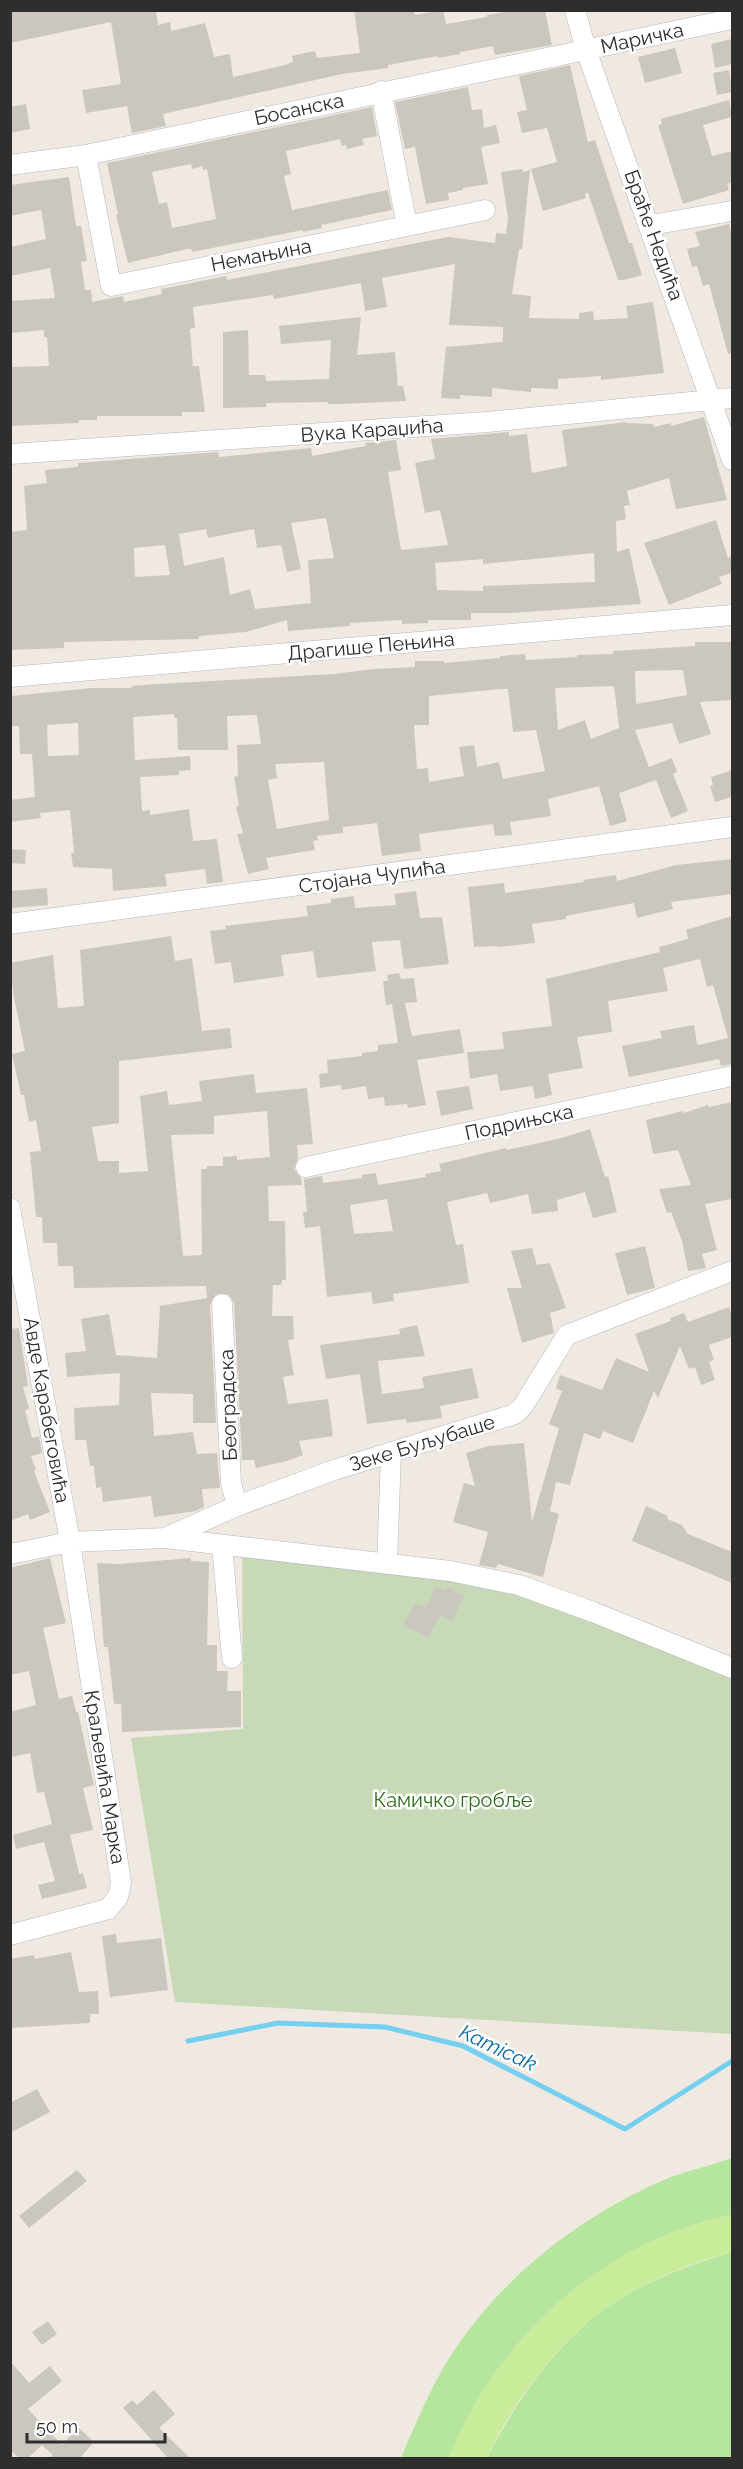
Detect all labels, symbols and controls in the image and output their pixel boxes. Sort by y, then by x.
street label: Маричка [598,18,686,58]
street label: Босанска [252,88,346,130]
street label: Браће Недића [619,166,689,304]
street label: Немањина [209,233,313,277]
street label: Вука Караџића [300,413,444,447]
street label: Драгише Пењина [286,627,456,665]
street label: Стојана Чупића [297,854,447,898]
street label: Подрињска [462,1099,576,1145]
street label: Авде Карабеговића [19,1315,75,1505]
street label: Београдска [214,1349,242,1461]
street label: Зеке Буљубаше [346,1409,498,1477]
street label: Краљевића Марка [79,1688,131,1866]
park label: Камичко гробље [374,1788,533,1812]
water label: Kamicak [456,2019,541,2076]
scale bar [27,2406,165,2444]
text: 50 m [36,2416,78,2437]

